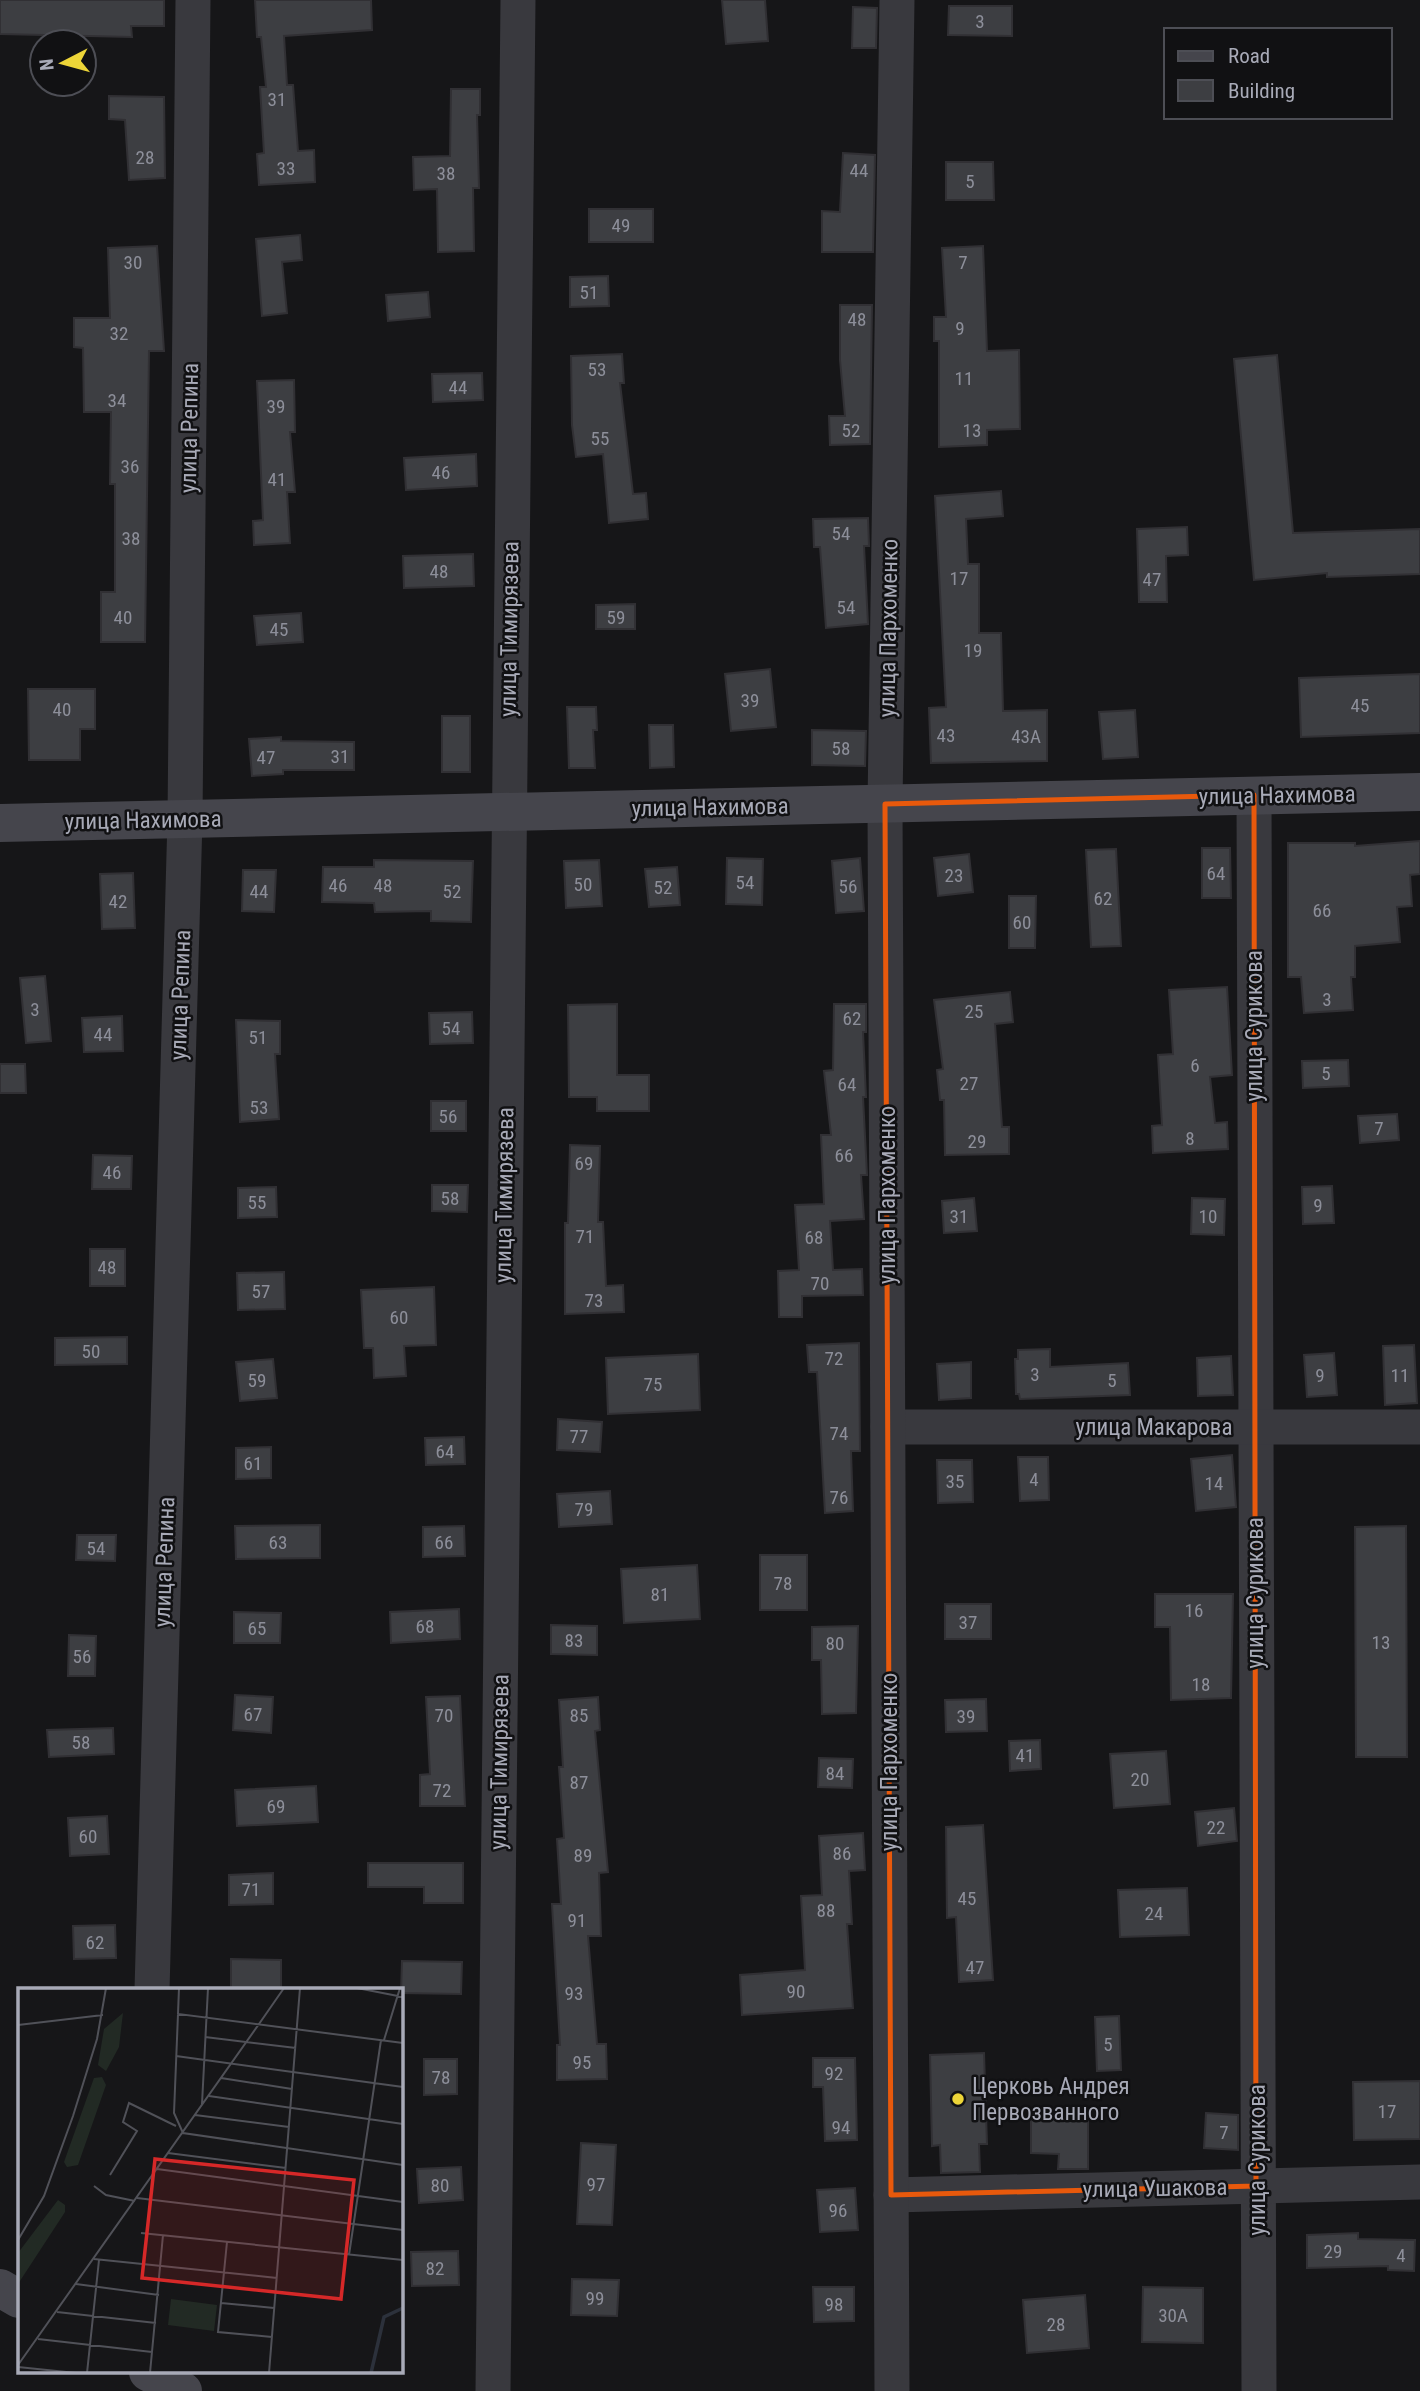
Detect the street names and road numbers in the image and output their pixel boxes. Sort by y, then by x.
street label: улица Репина [175,363,204,493]
street label: улица Пархоменко [873,539,904,717]
street label: улица Тимирязева [494,541,525,717]
street label: улица Нахимова [1198,781,1356,810]
street label: улица Нахимова [631,793,789,822]
street label: улица Нахимова [64,806,222,835]
street label: улица Репина [165,929,196,1061]
street label: улица Сурикова [1241,950,1268,1102]
street label: улица Пархоменко [874,1106,901,1284]
street label: улица Тимирязева [489,1107,520,1283]
street label: улица Макарова [1076,1414,1232,1441]
street label: улица Репина [149,1496,180,1628]
street label: улица Сурикова [1242,1517,1269,1669]
street label: улица Пархоменко [876,1673,903,1851]
street label: улица Тимирязева [484,1674,515,1850]
street label: улица Сурикова [1244,2084,1271,2236]
street label: улица Ушакова [1083,2174,1228,2203]

